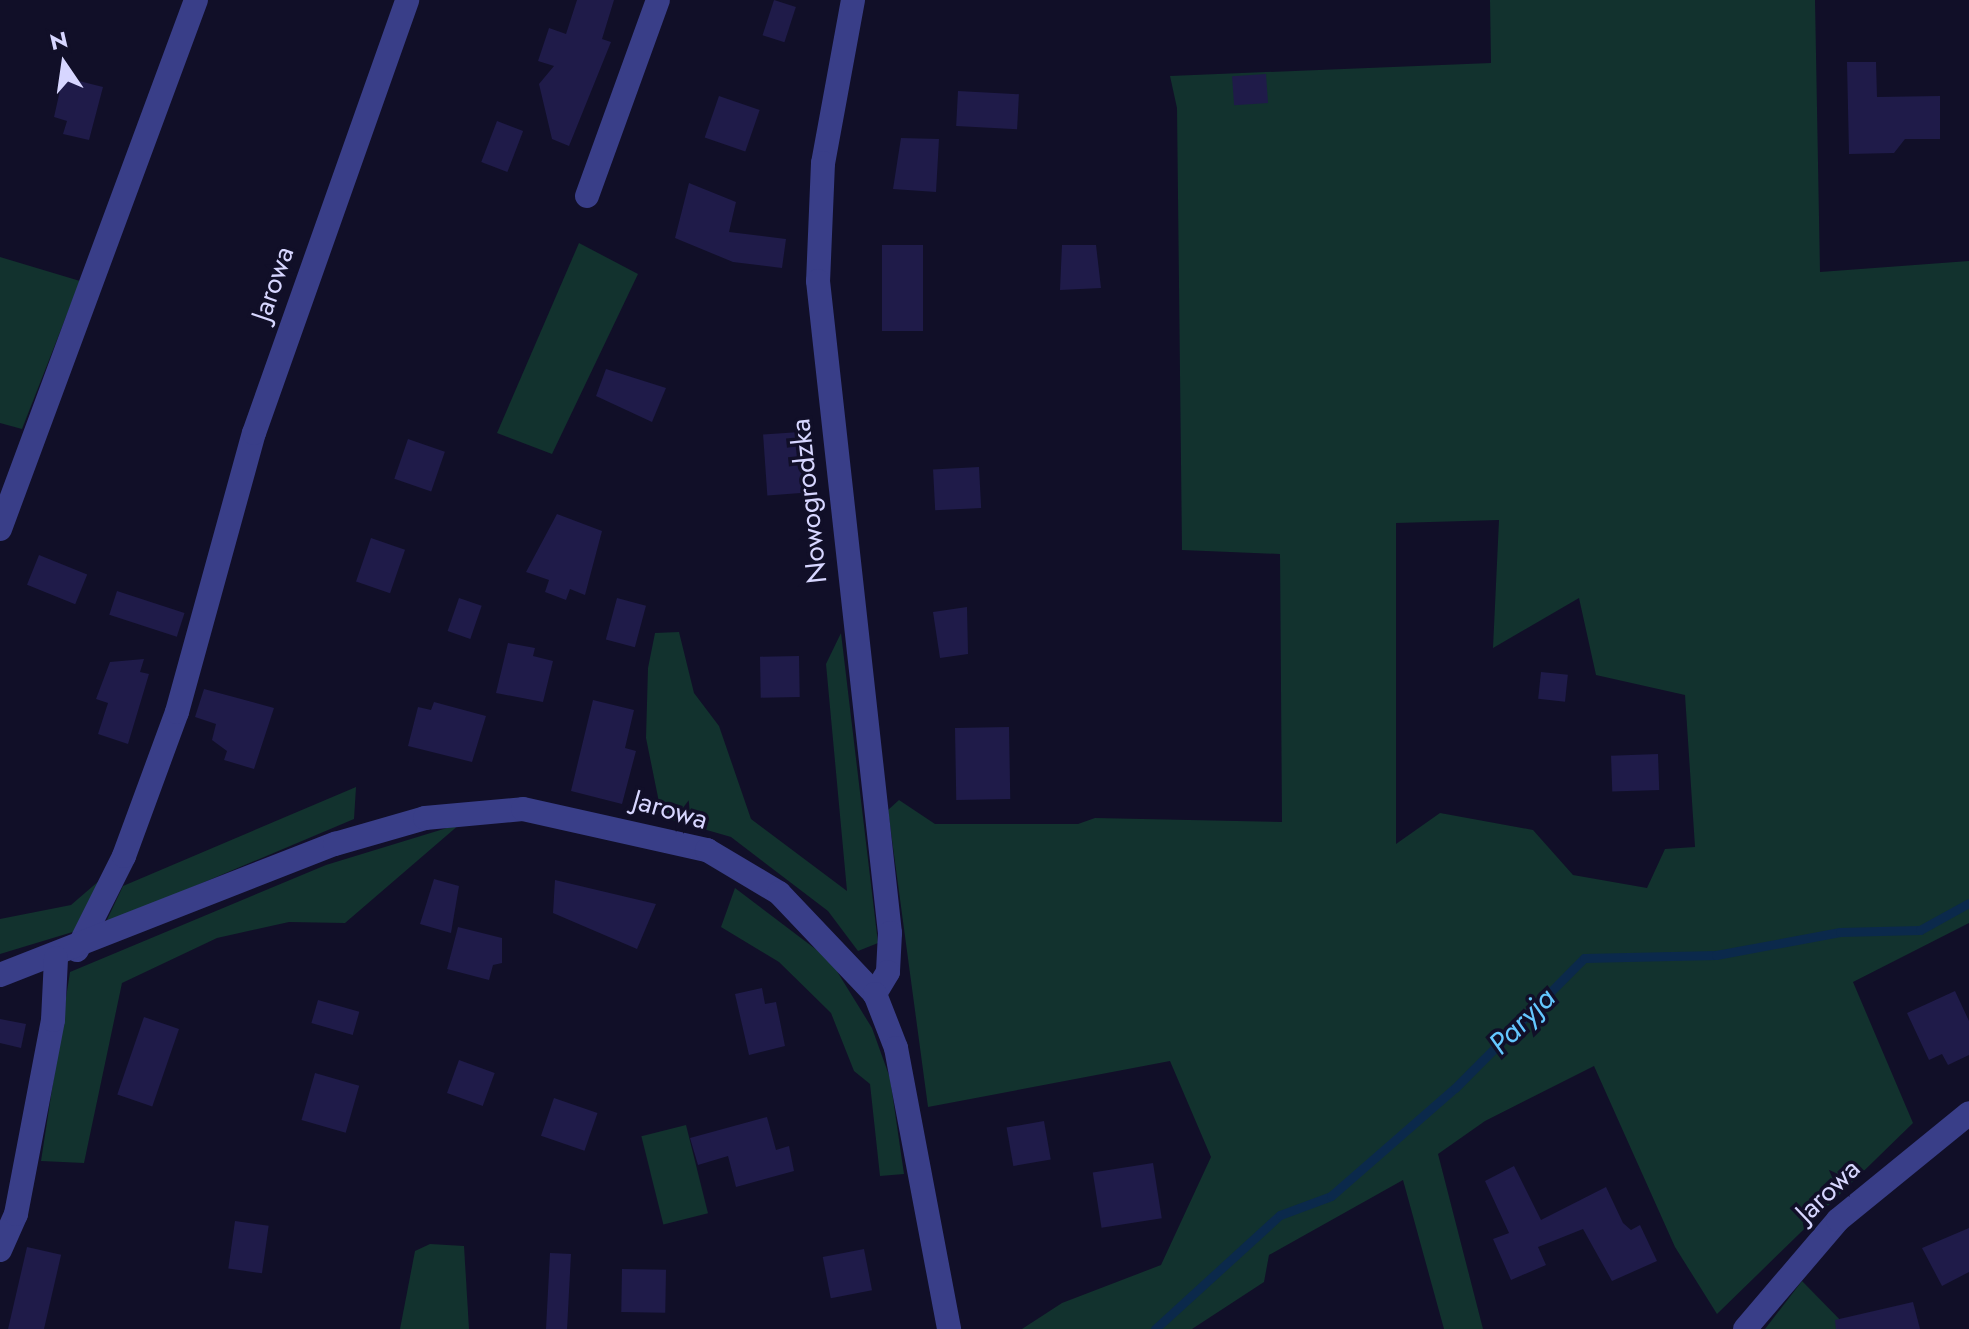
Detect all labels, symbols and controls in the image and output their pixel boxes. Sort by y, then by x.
text: N [46,23,71,58]
north arrow [24,24,104,104]
street label: Jarowa [245,242,301,326]
street label: Nowogrodzka [784,417,834,585]
street label: Jarowa [628,783,712,837]
water label: Paryja [1481,980,1563,1062]
street label: Jarowa [1789,1152,1867,1230]

